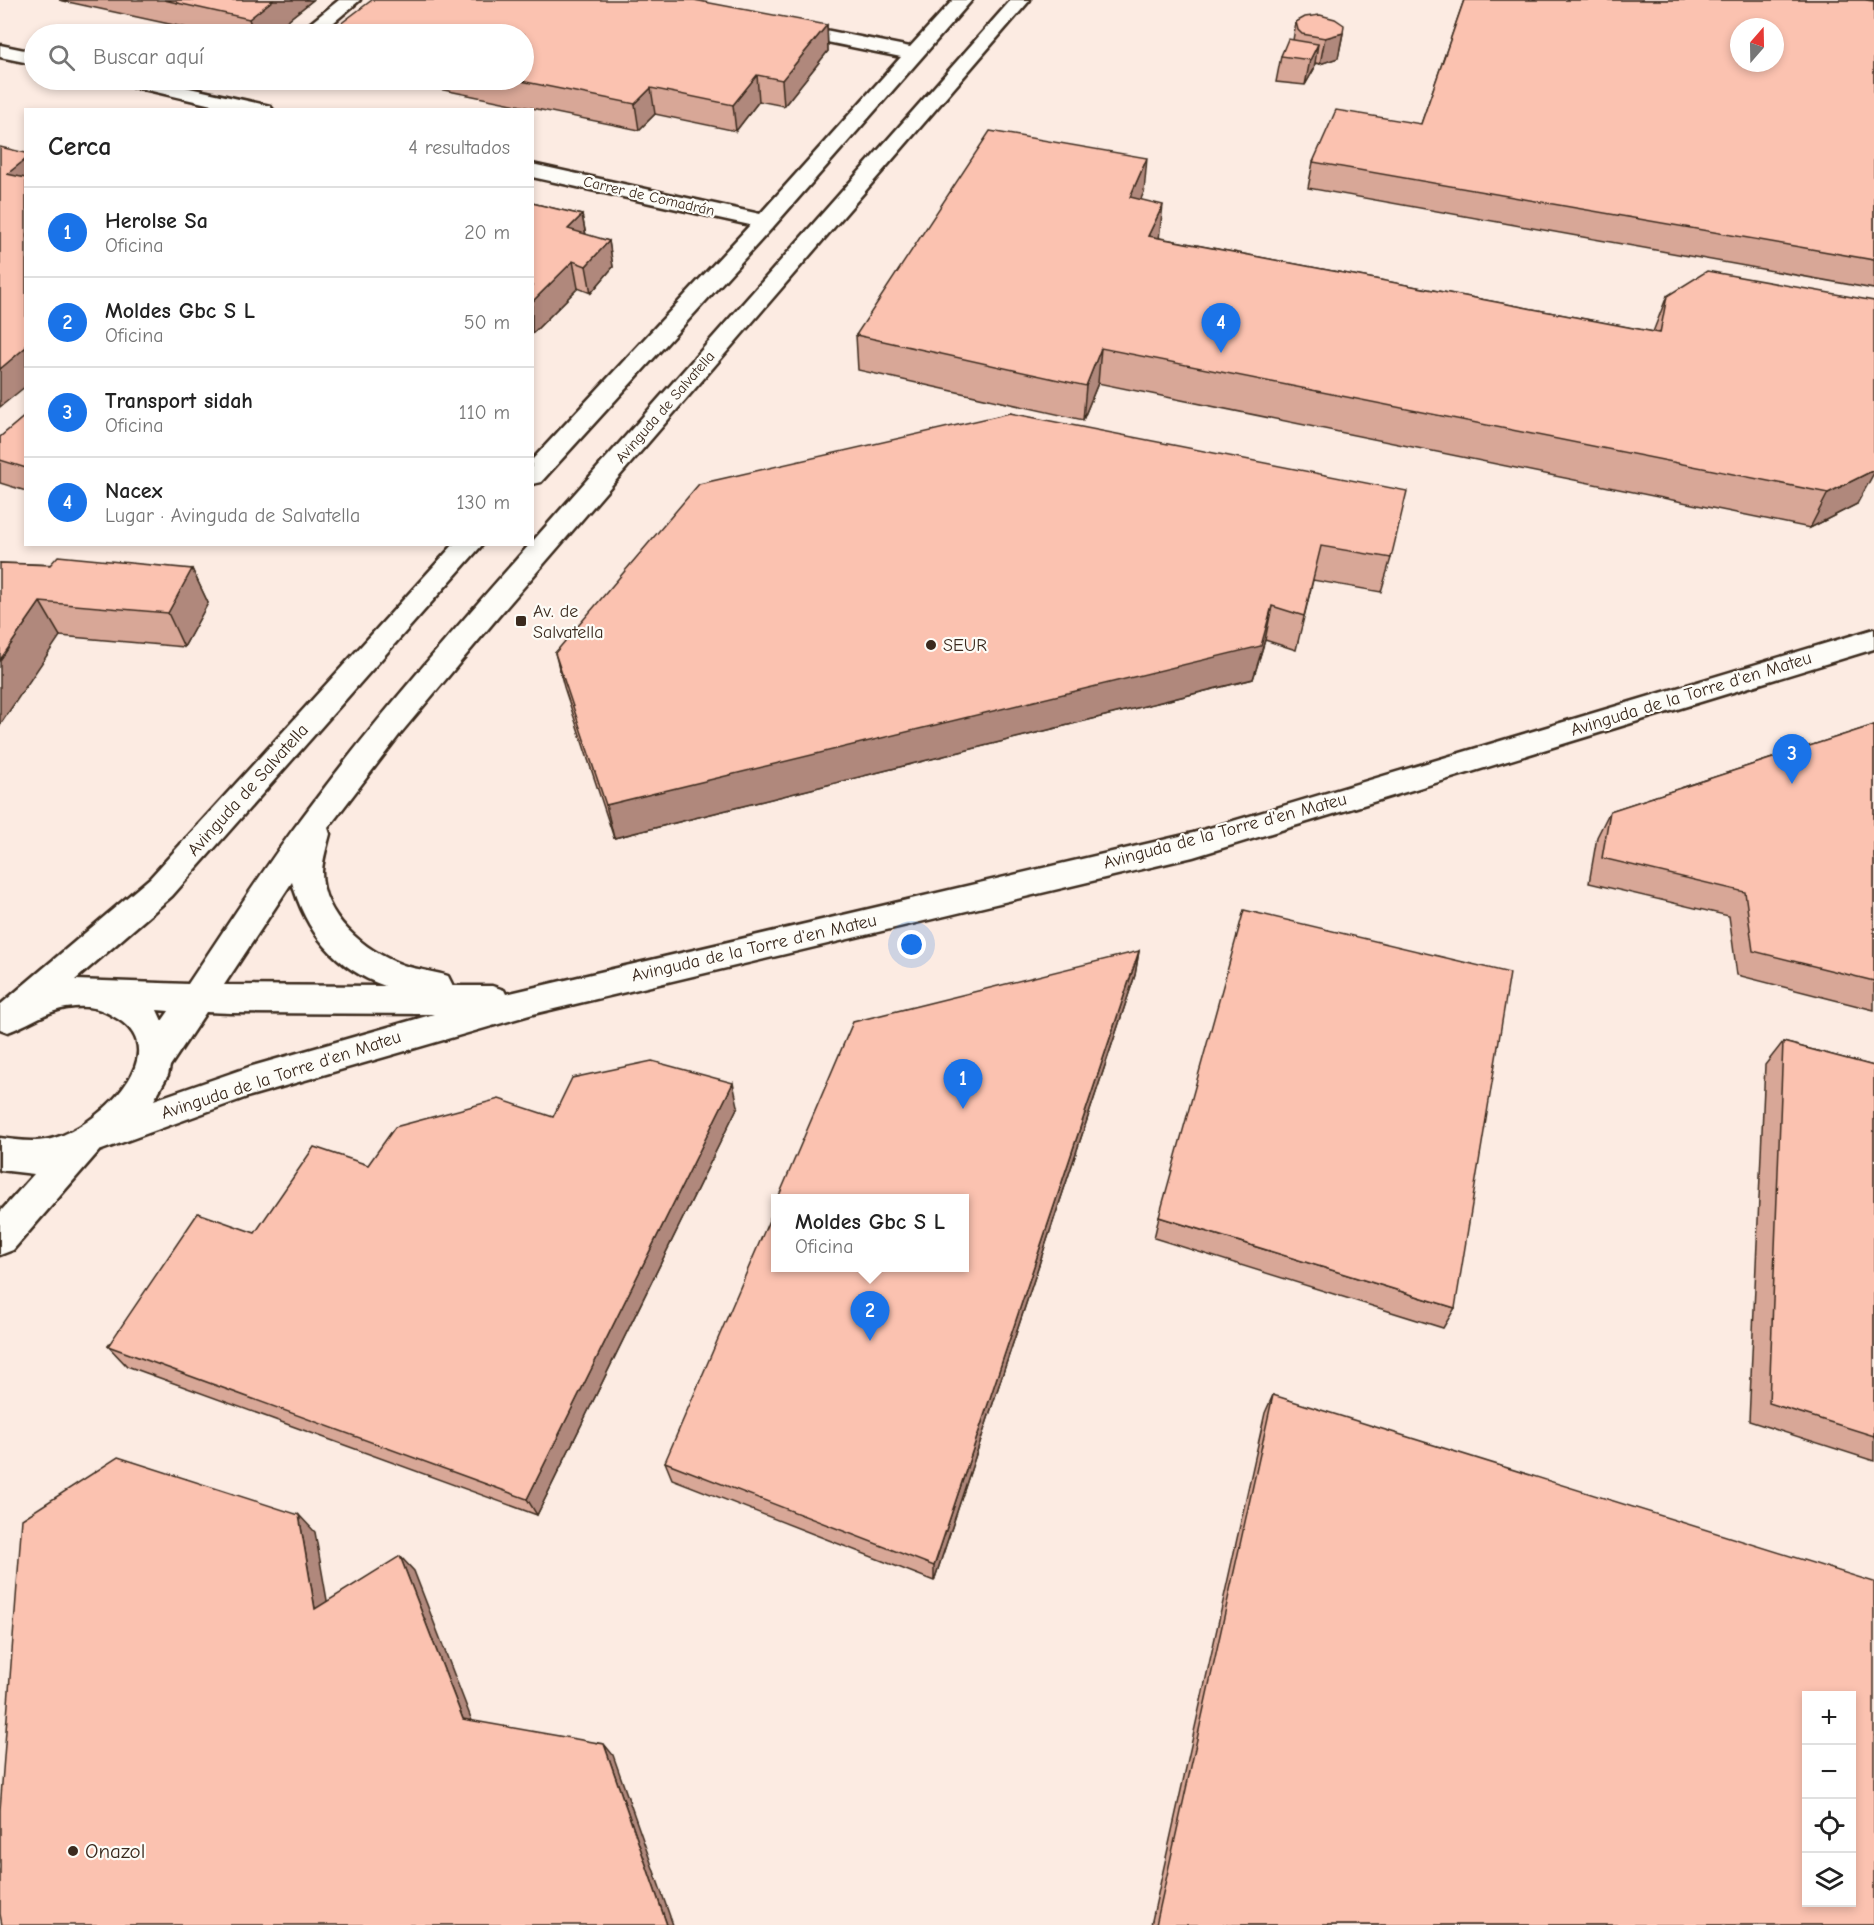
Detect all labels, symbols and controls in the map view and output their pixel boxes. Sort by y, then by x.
north arrow [1730,18,1784,72]
search box [24,24,534,90]
icon: search [45,41,78,74]
text: Buscar aquí [93,44,204,70]
text: Cerca [48,132,112,162]
text: 4 resultados [408,136,510,159]
street label: Carrer de Comadrán [582,172,716,220]
text: Herolse Sa [105,208,208,234]
text: 1 [64,221,71,244]
text: 20 m [464,221,510,244]
text: Oficina [105,234,164,257]
text: Moldes Gbc S L [105,298,255,324]
pin: 4 [1202,304,1240,353]
text: 2 [63,311,72,334]
text: 50 m [464,311,510,334]
text: Oficina [105,324,164,347]
street label: Avinguda de Salvatella [612,347,718,467]
text: Transport sidah [105,388,253,414]
text: 3 [63,401,72,424]
text: 110 m [459,401,510,424]
text: Oficina [105,414,164,437]
text: Nacex [105,478,162,504]
text: 4 [63,491,72,514]
text: 130 m [457,491,510,514]
text: Lugar · Avinguda de Salvatella [105,504,360,527]
place label: Av. de Salvatella [533,601,603,643]
marker: Av. de Salvatella [514,614,528,628]
place label: SEUR [943,635,987,656]
marker: SEUR [924,638,938,652]
street label: Avinguda de la Torre d'en Mateu [1568,647,1814,741]
street label: Avinguda de Salvatella [183,720,313,860]
pin: 3 [1772,734,1812,784]
street label: Avinguda de la Torre d'en Mateu [1101,788,1349,874]
street label: Avinguda de la Torre d'en Mateu [629,910,879,986]
your location [897,930,926,959]
street label: Avinguda de la Torre d'en Mateu [158,1026,404,1124]
pin: 1 [944,1060,982,1109]
popup [771,1194,969,1272]
text: Moldes Gbc S L [795,1209,945,1235]
text: Oficina [795,1235,853,1258]
pin: 2 [850,1292,890,1341]
map controls [1802,1691,1856,1907]
button: + [1802,1691,1856,1745]
button: − [1802,1745,1856,1799]
button: locate [1802,1799,1856,1853]
place label: Onazol [85,1839,145,1863]
marker: Onazol [66,1844,80,1858]
button: layers [1802,1853,1856,1907]

